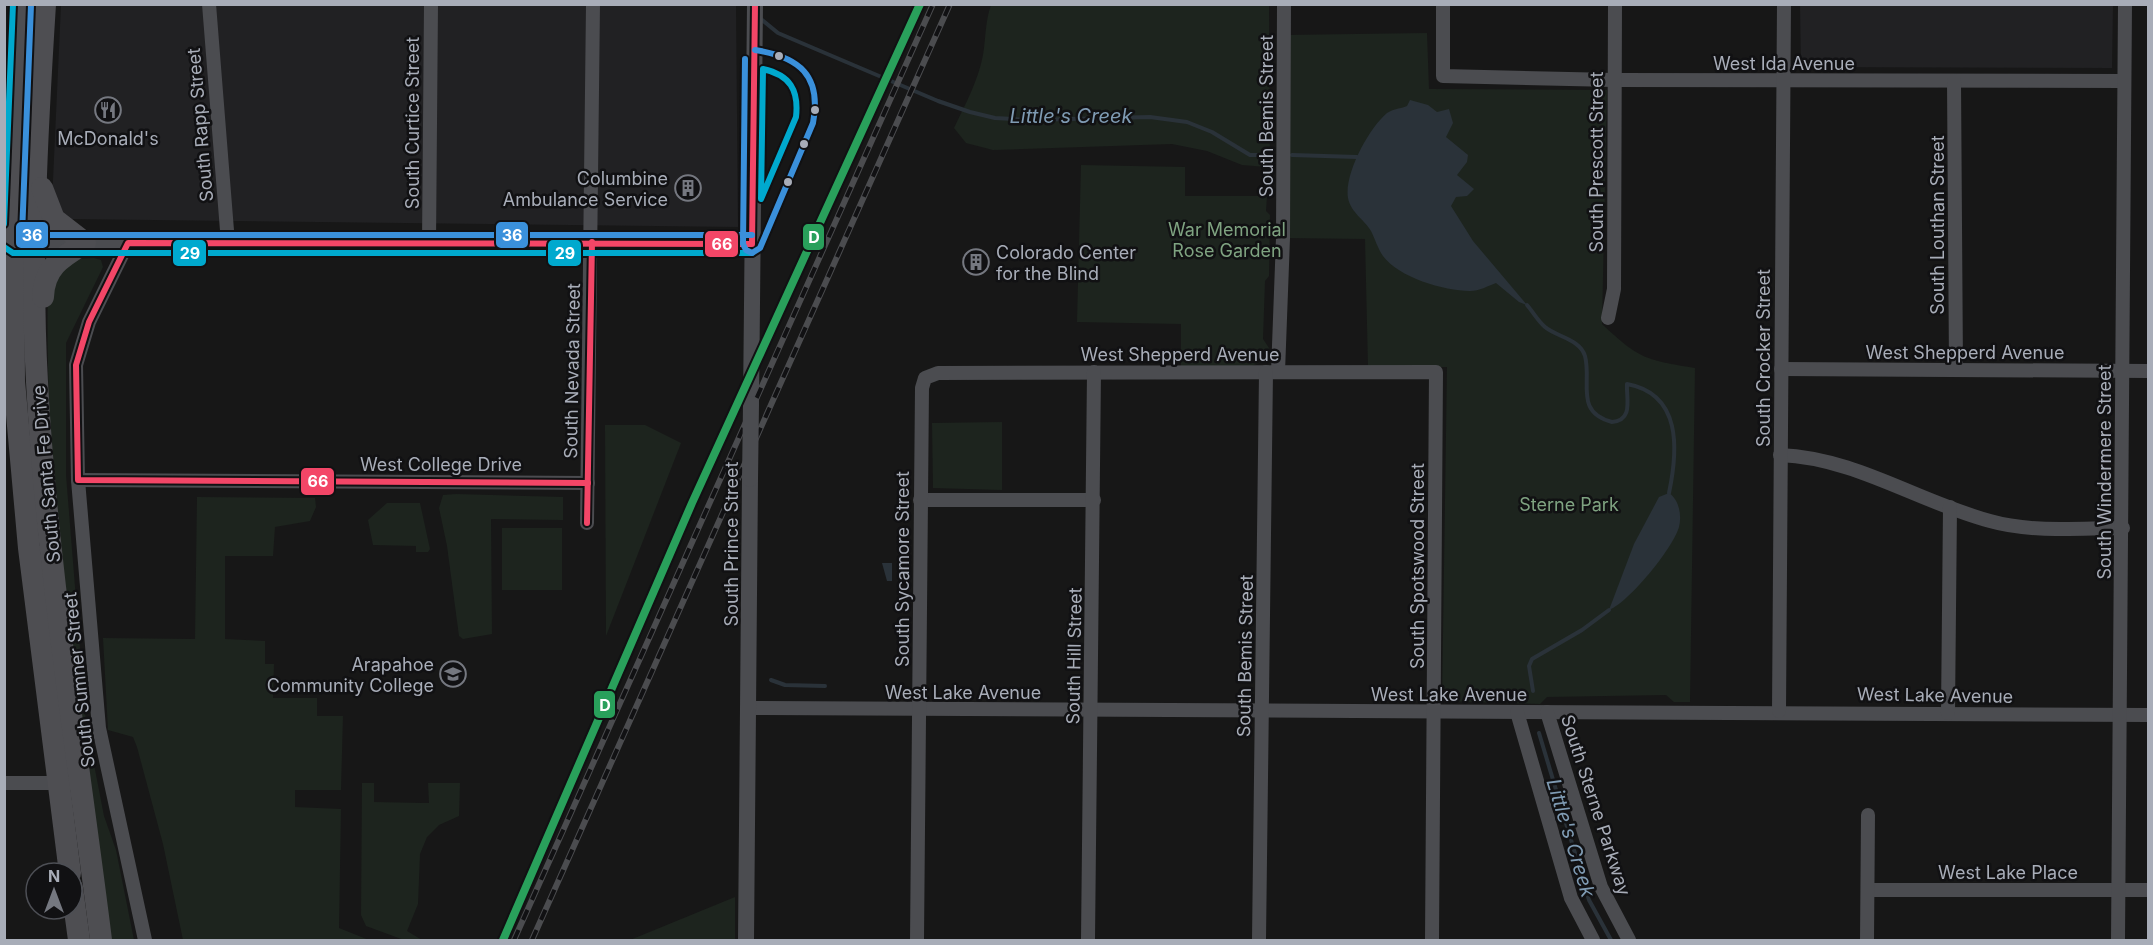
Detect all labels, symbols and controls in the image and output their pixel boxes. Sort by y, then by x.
street label: South Bemis Street [1256,35,1277,197]
street label: South Curtice Street [402,37,423,209]
street label: South Rapp Street [183,47,217,203]
unlabelled marker [773,50,785,62]
street label: West Ida Avenue [1713,53,1855,74]
street label: South Prescott Street [1586,71,1607,252]
restaurant icon: McDonald's [93,95,123,125]
unlabelled marker [809,104,821,116]
water label: Little's Creek [1010,104,1133,128]
place label: McDonald's [57,128,159,149]
street label: South Louthan Street [1927,135,1948,315]
unlabelled marker [798,138,810,150]
place label: Columbine Ambulance Service [503,168,668,210]
building icon: Columbine Ambulance Service [673,173,703,203]
unlabelled marker [782,176,794,188]
park label: War Memorial Rose Garden [1168,219,1286,261]
line badge: 36 [15,221,49,249]
line badge: 36 [495,221,529,249]
line badge: D [802,223,825,251]
text: 36 [22,225,42,245]
text: 36 [502,225,522,245]
text: D [808,227,820,247]
line badge: 66 [704,230,739,258]
text: 66 [712,234,732,254]
line badge: 29 [172,239,207,267]
line badge: 29 [547,239,582,267]
place label: Colorado Center for the Blind [996,242,1136,284]
text: 29 [180,243,200,263]
text: 29 [555,243,575,263]
building icon: Colorado Center for the Blind [961,247,991,277]
street label: South Crocker Street [1753,269,1774,447]
street label: South Nevada Street [560,283,584,459]
street label: West Shepperd Avenue [1866,342,2064,363]
street label: West Shepperd Avenue [1081,344,1279,365]
street label: South Windermere Street [2094,364,2115,579]
street label: South Santa Fe Drive [28,384,64,564]
street label: West College Drive [360,454,522,475]
street label: South Prince Street [721,462,742,626]
street label: South Spotswood Street [1407,463,1428,669]
line badge: 66 [300,467,335,496]
text: 66 [308,471,328,491]
street label: South Sycamore Street [892,471,913,667]
park label: Sterne Park [1519,494,1619,515]
street label: South Bemis Street [1233,575,1257,737]
street label: South Hill Street [1062,587,1086,725]
street label: South Sumner Street [59,591,99,769]
place label: Arapahoe Community College [267,654,434,696]
school or university icon: Arapahoe Community College [438,659,468,689]
street label: West Lake Avenue [885,682,1041,703]
street label: West Lake Avenue [1857,683,2013,707]
street label: West Lake Avenue [1371,684,1527,705]
line badge: D [593,690,616,719]
text: D [599,695,611,715]
street label: South Sterne Parkway [1557,712,1635,898]
water label: Little's Creek [1542,776,1601,901]
north arrow [24,861,84,921]
street label: West Lake Place [1938,862,2078,883]
text: N [48,866,60,886]

